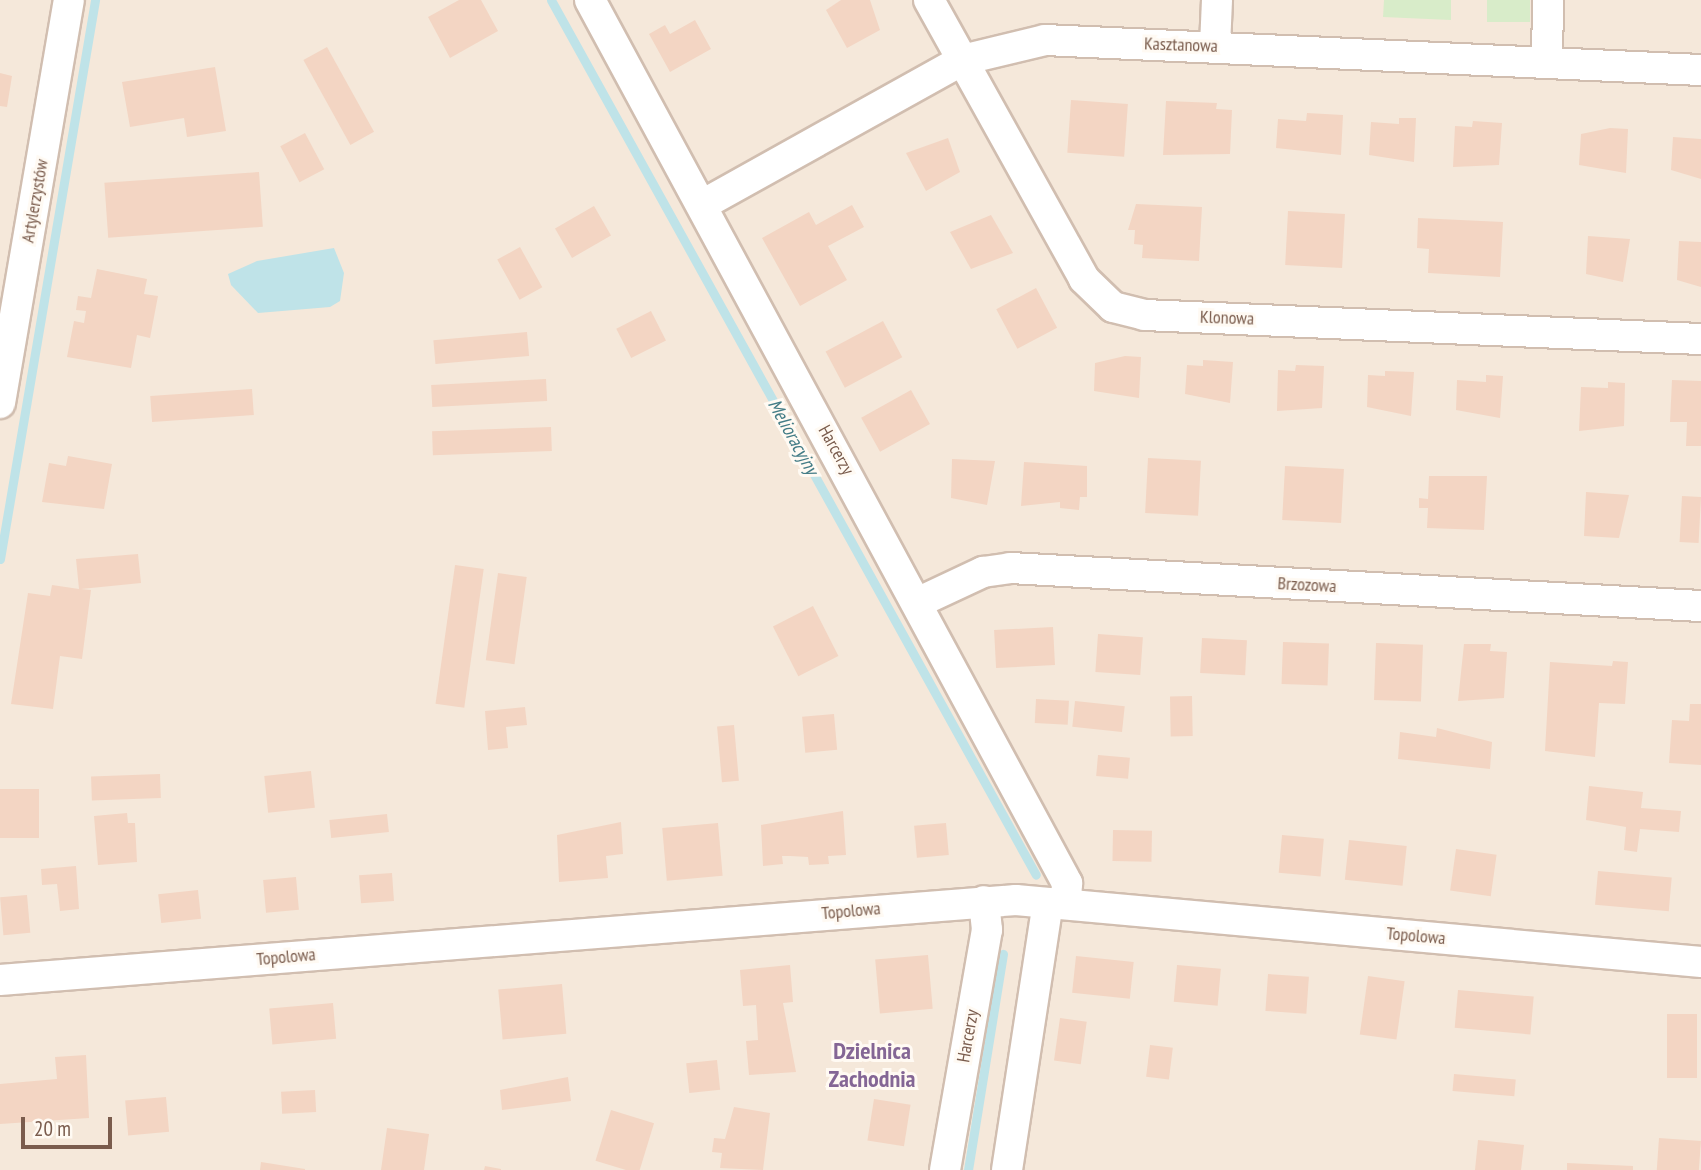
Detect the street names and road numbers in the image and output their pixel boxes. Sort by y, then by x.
street label: Kasztanowa [1144,33,1218,57]
street label: Artylerzystów [17,158,53,244]
street label: Klonowa [1200,306,1254,330]
street label: Harcerzy [814,421,858,479]
street label: Brzozowa [1277,573,1337,597]
street label: Topolowa [821,898,881,924]
street label: Topolowa [1386,923,1446,949]
street label: Topolowa [256,944,316,970]
street label: Harcerzy [953,1008,983,1064]

